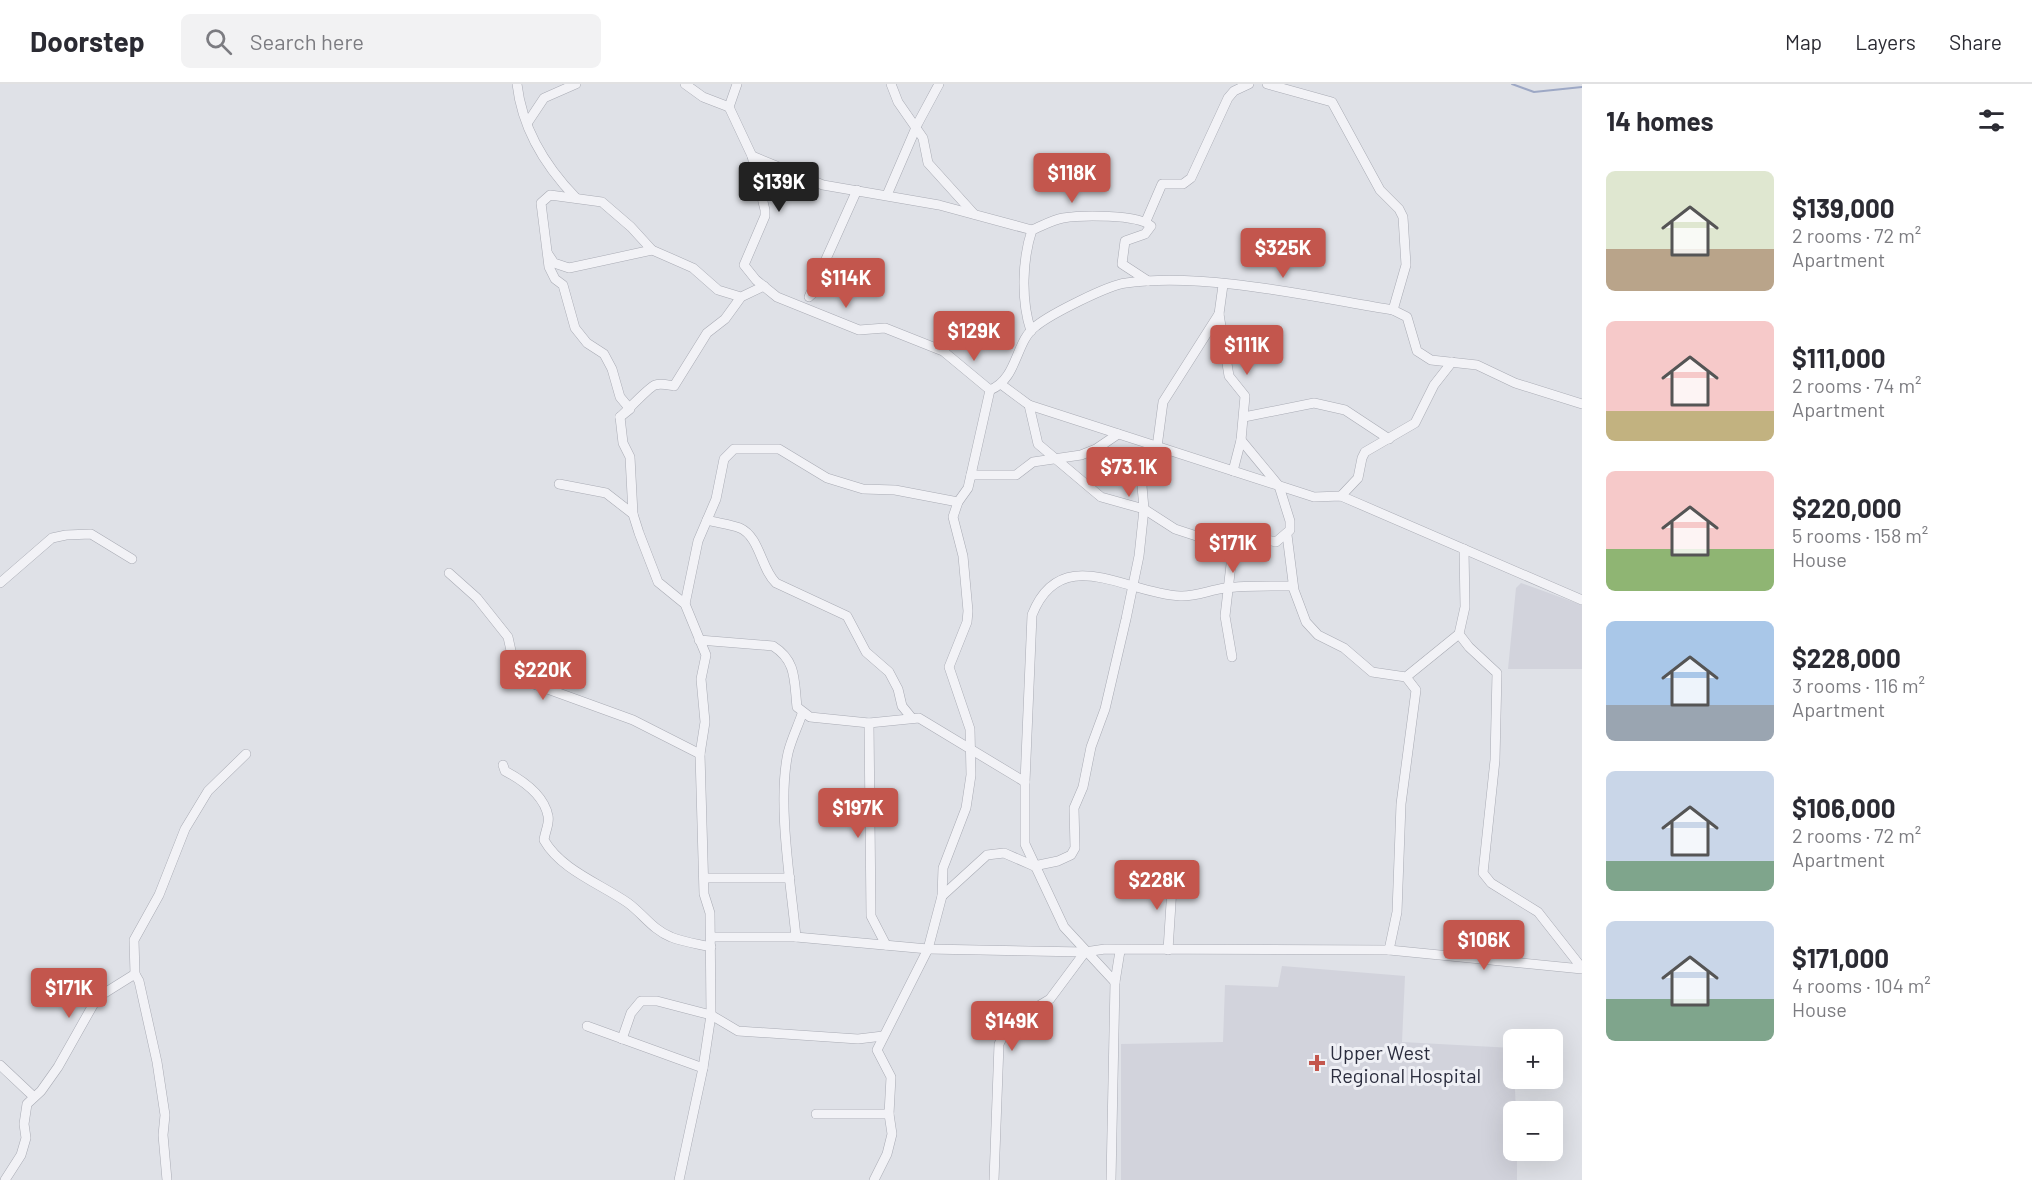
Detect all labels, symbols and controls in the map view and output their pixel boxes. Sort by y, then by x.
search box [181,14,601,68]
text: Doorstep [30,24,145,58]
icon: search [202,25,235,58]
text: Search here [250,28,364,54]
text: Map [1785,29,1822,54]
text: Layers [1855,29,1916,54]
text: Share [1949,29,2002,54]
icon: filters [1975,104,2008,137]
text: 14 homes [1606,105,1713,136]
pin: $118K [1030,153,1114,204]
text: $118K [1047,160,1097,184]
pin: $139K [737,162,821,213]
text: $139K [753,169,805,193]
text: $139,000 [1792,192,1895,223]
icon: home [1654,195,1726,267]
text: 2 rooms · 72 m² [1792,223,1921,247]
pin: $325K [1241,228,1325,279]
text: $325K [1255,235,1311,259]
text: Apartment [1792,247,1885,271]
pin: $114K [804,258,888,309]
text: $114K [821,265,871,289]
pin: $129K [932,311,1016,362]
text: $129K [948,318,1000,342]
pin: $111K [1205,325,1289,376]
text: $111K [1224,332,1270,356]
text: $111,000 [1792,342,1886,373]
icon: home [1654,345,1726,417]
text: 2 rooms · 74 m² [1792,373,1922,397]
text: Apartment [1792,397,1885,421]
pin: $73.1K [1080,447,1178,498]
text: $73.1K [1100,454,1158,478]
text: $220,000 [1792,492,1902,523]
icon: home [1654,495,1726,567]
pin: $171K [1191,523,1275,574]
text: 5 rooms · 158 m² [1792,523,1928,547]
text: $171K [1209,530,1257,554]
text: House [1792,547,1847,571]
text: $228,000 [1792,642,1901,673]
icon: home [1654,645,1726,717]
pin: $220K [501,650,585,701]
text: $220K [514,657,572,681]
text: 3 rooms · 116 m² [1792,673,1925,697]
text: Apartment [1792,697,1885,721]
pin: $197K [816,788,900,839]
text: $106,000 [1792,792,1896,823]
text: $197K [832,795,884,819]
icon: home [1654,795,1726,867]
text: 2 rooms · 72 m² [1792,823,1921,847]
text: Apartment [1792,847,1885,871]
pin: $228K [1115,860,1199,911]
text: $228K [1128,867,1186,891]
pin: $106K [1442,920,1526,971]
text: $106K [1457,927,1511,951]
text: $171,000 [1792,942,1889,973]
icon: home [1654,945,1726,1017]
pin: $171K [27,968,111,1019]
text: 4 rooms · 104 m² [1792,973,1931,997]
text: $171K [45,975,93,999]
text: House [1792,997,1847,1021]
pin: $149K [970,1001,1054,1052]
text: $149K [985,1008,1039,1032]
map controls [1503,1029,1563,1161]
button: + [1503,1029,1563,1089]
place label: Upper West Regional Hospital [1330,1040,1481,1087]
marker: Upper West Regional Hospital [1308,1054,1326,1072]
button: − [1503,1101,1563,1161]

